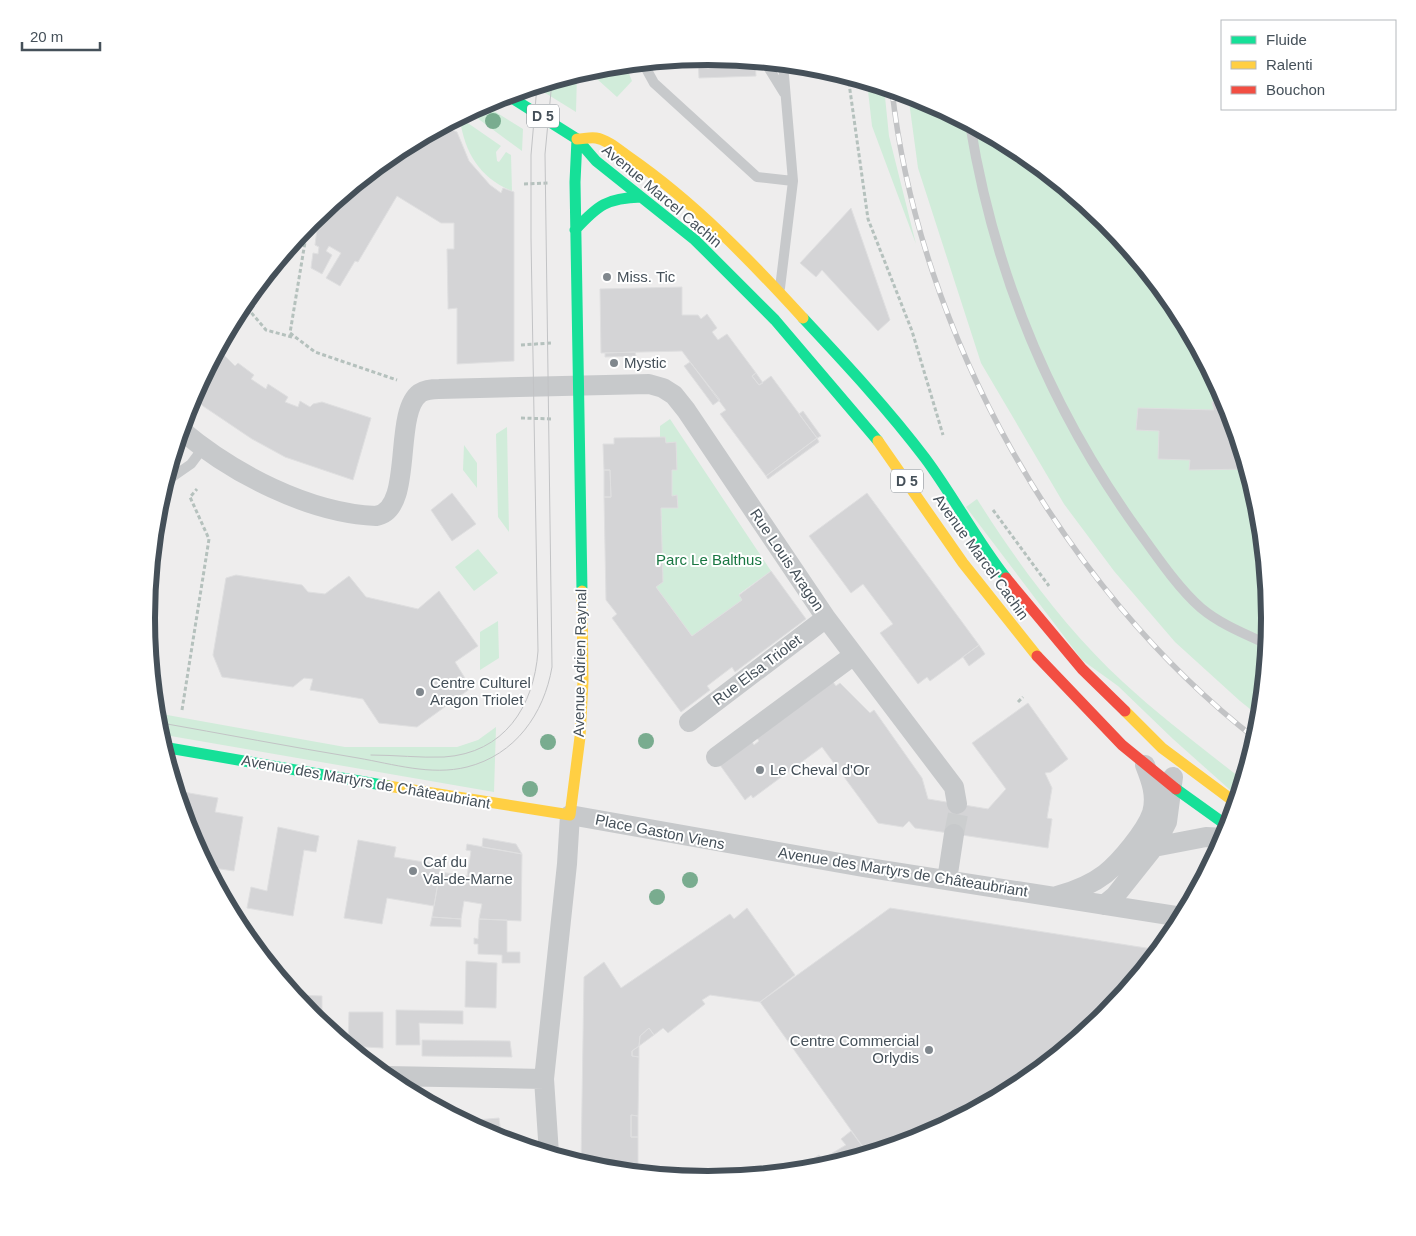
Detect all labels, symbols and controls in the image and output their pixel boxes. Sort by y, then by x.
scale bar [22,20,100,52]
legend [1221,20,1396,110]
text: 20 m [30,28,63,45]
text: Fluide [1266,31,1307,48]
text: Ralenti [1266,56,1313,73]
text: Bouchon [1266,81,1325,98]
road number: D 5 [527,104,559,128]
street label: Avenue Marcel Cachin [599,141,725,251]
place label: Miss. Tic [617,268,676,285]
marker: Miss. Tic [601,271,613,283]
place label: Mystic [624,354,667,371]
marker: Mystic [608,357,620,369]
road number: D 5 [891,470,923,492]
street label: Avenue Marcel Cachin [930,491,1033,623]
street label: Rue Louis Aragon [747,506,828,614]
park label: Parc Le Balthus [656,551,762,568]
street label: Avenue Adrien Raynal [570,589,589,737]
street label: Rue Elsa Triolet [709,630,805,708]
place label: Centre Culturel Aragon Triolet [430,674,531,708]
marker: Centre Culturel Aragon Triolet [414,686,426,698]
street label: Avenue des Martyrs de Châteaubriant [240,751,493,812]
place label: Le Cheval d'Or [770,761,870,778]
marker: Le Cheval d'Or [754,764,766,776]
street label: Place Gaston Viens [594,811,726,852]
street label: Avenue des Martyrs de Châteaubriant [777,843,1030,900]
place label: Caf du Val-de-Marne [423,853,513,887]
marker: Caf du Val-de-Marne [407,865,419,877]
place label: Centre Commercial Orlydis [790,1032,919,1066]
marker: Centre Commercial Orlydis [923,1044,935,1056]

